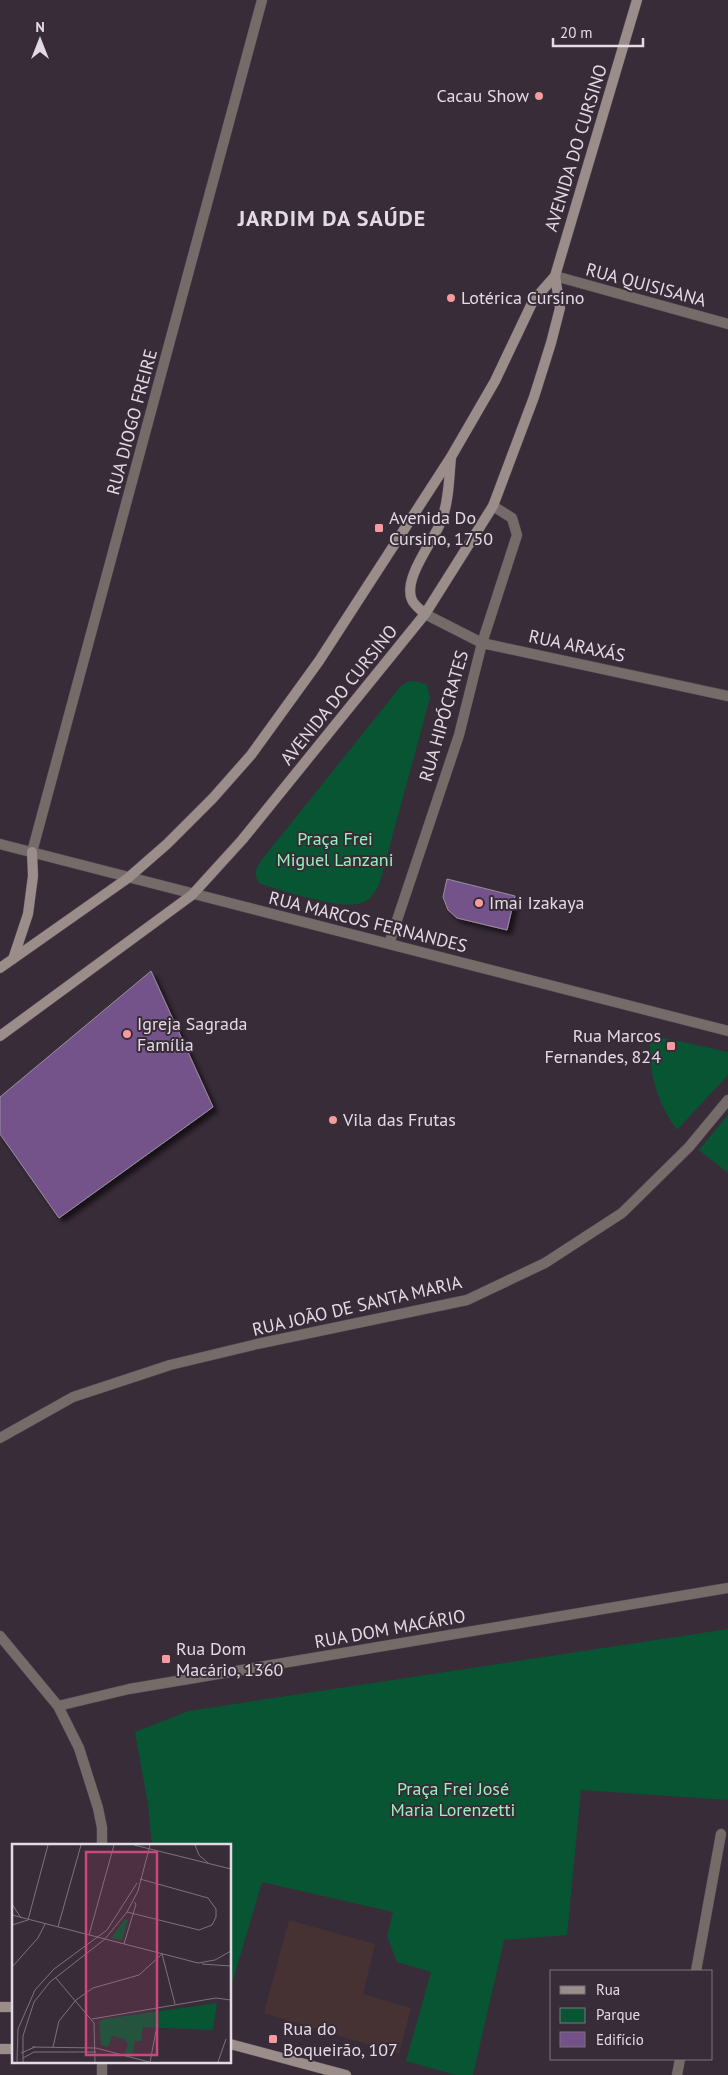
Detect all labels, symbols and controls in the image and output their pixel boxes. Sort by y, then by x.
north arrow [15,15,65,65]
scale bar [553,15,643,47]
text: N [35,18,45,36]
text: 20 m [560,23,593,42]
street label: AVENIDA DO CURSINO [539,61,612,234]
place label: Cacau Show [436,84,530,107]
marker: Cacau Show [533,90,545,102]
district label: JARDIM DA SAÚDE [237,204,426,232]
street label: RUA QUISISANA [583,257,709,312]
place label: Lotérica Cursino [461,286,584,309]
marker: Lotérica Cursino [445,292,457,304]
street label: RUA DIOGO FREIRE [101,347,162,497]
place label: Avenida Do Cursino, 1750 [389,506,493,550]
marker: Avenida Do Cursino, 1750 [373,522,385,534]
street label: AVENIDA DO CURSINO [275,620,402,769]
street label: RUA ARAXÁS [527,624,627,667]
street label: RUA HIPÓCRATES [414,648,473,784]
park label: Praça Frei Miguel Lanzani [277,827,394,871]
street label: RUA MARCOS FERNANDES [267,886,470,957]
place label: Imai Izakaya [489,891,585,914]
marker: Imai Izakaya [473,897,485,909]
place label: Igreja Sagrada Família [137,1012,248,1056]
place label: Rua Marcos Fernandes, 824 [545,1024,661,1068]
marker: Igreja Sagrada Família [121,1028,133,1040]
marker: Rua Marcos Fernandes, 824 [665,1040,677,1052]
place label: Vila das Frutas [342,1108,456,1131]
marker: Vila das Frutas [327,1114,339,1126]
street label: RUA JOÃO DE SANTA MARIA [250,1270,464,1341]
street label: RUA DOM MACÁRIO [313,1604,467,1653]
place label: Rua Dom Macário, 1360 [176,1637,283,1681]
marker: Rua Dom Macário, 1360 [160,1653,172,1665]
park label: Praça Frei José Maria Lorenzetti [391,1777,515,1821]
inset map [12,1844,231,2062]
legend [550,1970,713,2060]
text: Rua [596,1980,620,1999]
text: Parque [596,2005,640,2024]
place label: Rua do Boqueirão, 107 [283,2017,398,2061]
text: Edifício [596,2030,644,2049]
marker: Rua do Boqueirão, 107 [267,2033,279,2045]

